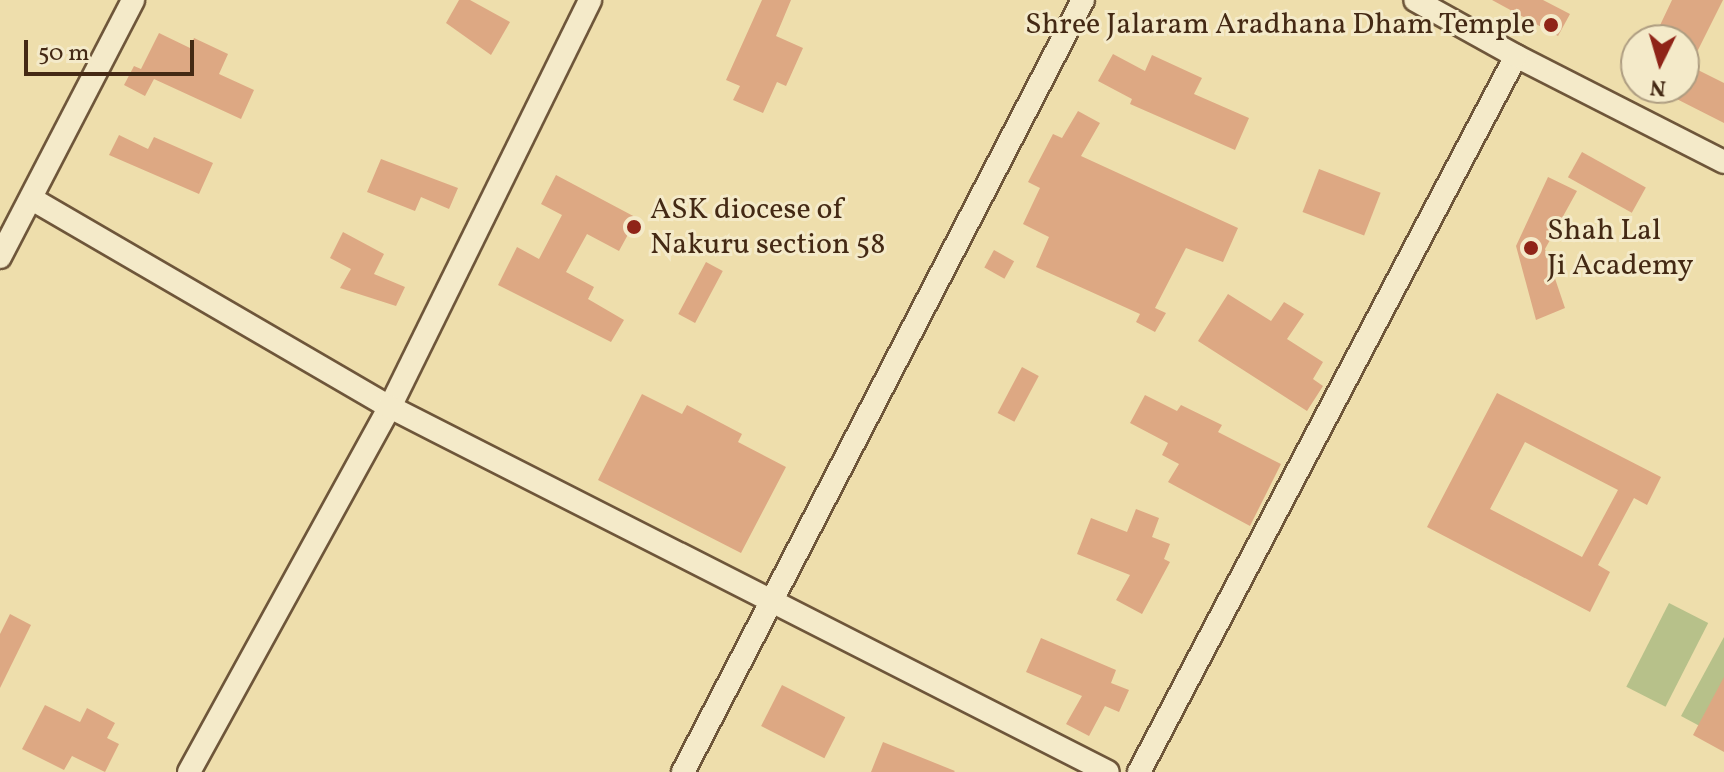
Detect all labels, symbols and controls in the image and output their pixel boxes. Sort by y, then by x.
place label: Shree Jalaram Aradhana Dham Temple [1024,7,1535,43]
marker: Shree Jalaram Aradhana Dham Temple [1542,16,1560,34]
scale bar [28,24,198,74]
north arrow [1620,24,1700,104]
text: 50 m [38,37,90,71]
text: N [1649,70,1667,103]
place label: ASK diocese of Nakuru section 58 [650,192,886,262]
place label: Shah Lal Ji Academy [1547,213,1693,284]
marker: ASK diocese of Nakuru section 58 [625,218,643,236]
marker: Shah Lal Ji Academy [1522,239,1540,257]

